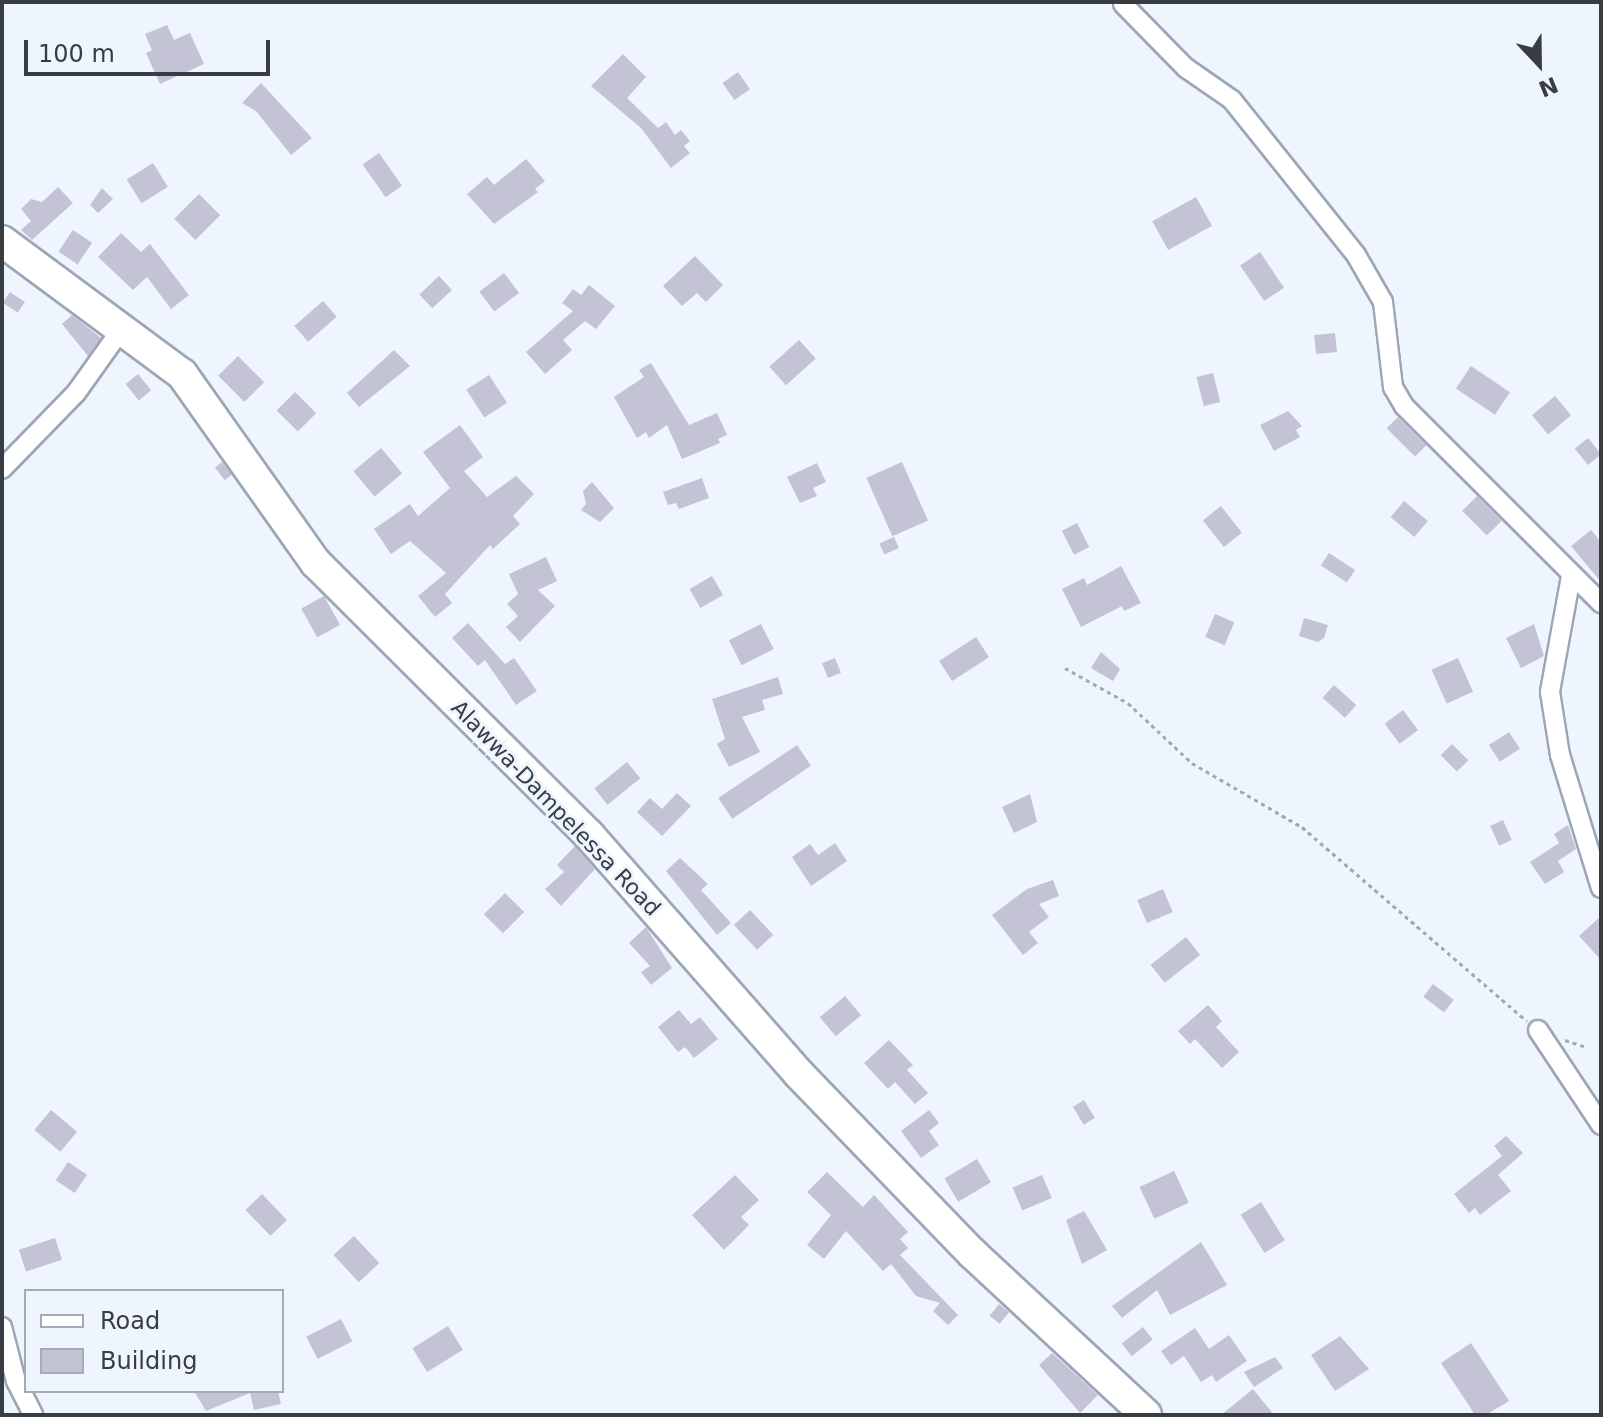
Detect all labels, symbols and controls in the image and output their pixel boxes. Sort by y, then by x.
scale bar [28,24,274,74]
north arrow [1499,24,1579,104]
text: 100 m [38,40,115,68]
text: N [1535,72,1561,102]
street label: Alawwa-Dampelessa Road [446,695,666,921]
legend [24,1289,284,1393]
text: Road [100,1307,160,1335]
text: Building [100,1347,197,1375]

